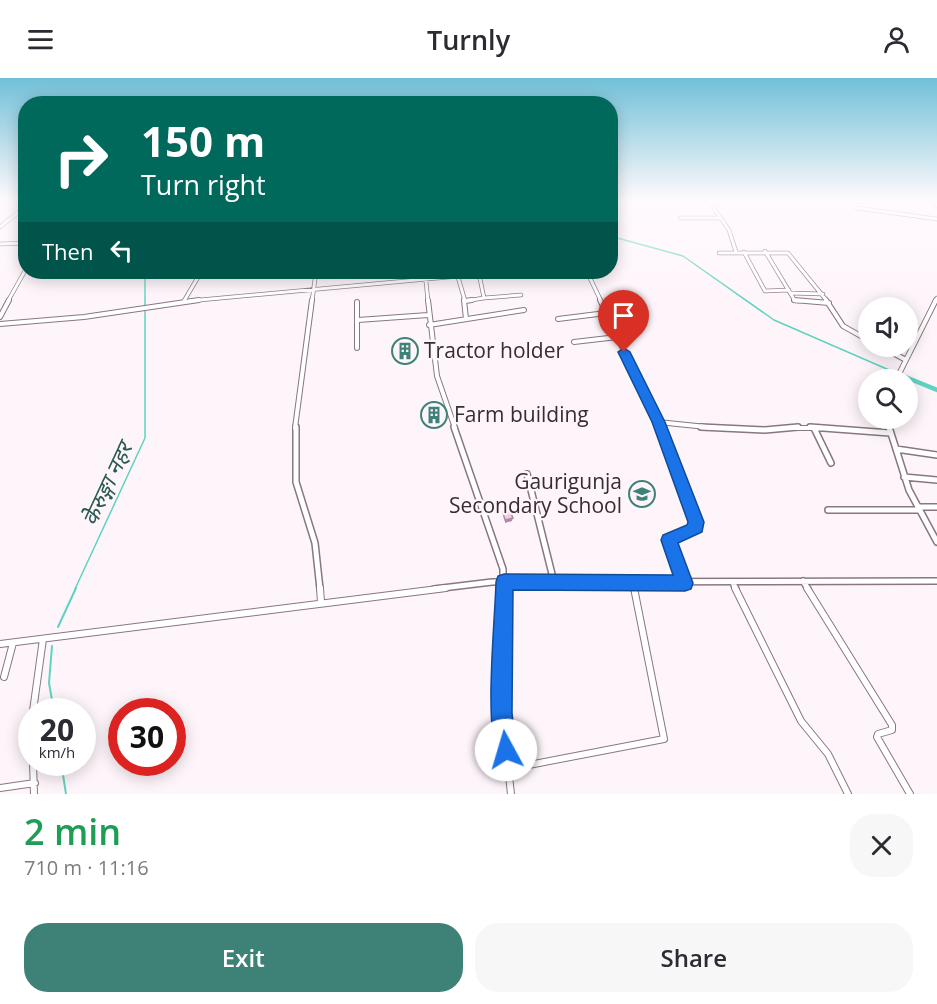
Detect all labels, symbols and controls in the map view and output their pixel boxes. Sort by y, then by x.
text: Turnly [427,21,510,58]
icon: menu [24,23,57,56]
icon: person [880,23,913,56]
text: 150 m [141,112,265,169]
icon: right [42,120,120,198]
text: Turn right [141,166,266,203]
icon: left [105,234,138,267]
text: Then [42,236,93,266]
pin [598,290,649,352]
map controls [858,297,918,429]
button: sound [858,297,918,357]
icon: arrive [607,299,640,332]
building icon: Tractor holder [390,336,420,366]
place label: Tractor holder [424,336,564,364]
button: search [858,369,918,429]
building icon: Farm building [419,400,449,430]
place label: Farm building [454,400,589,428]
water label: केेरुङ्गा नहर [74,434,140,530]
place label: Gaurigunja Secondary School [449,467,622,519]
school or university icon: Gaurigunja Secondary School [627,479,657,509]
speed limit sign: 30 [108,698,186,776]
text: 20 [40,709,74,750]
position arrow [474,718,538,782]
text: km/h [39,742,75,762]
text: 2 min [24,807,121,856]
button: close [850,814,913,877]
text: 710 m · 11:16 [24,854,149,881]
button: Exit [24,923,463,992]
button: Share [475,923,913,992]

